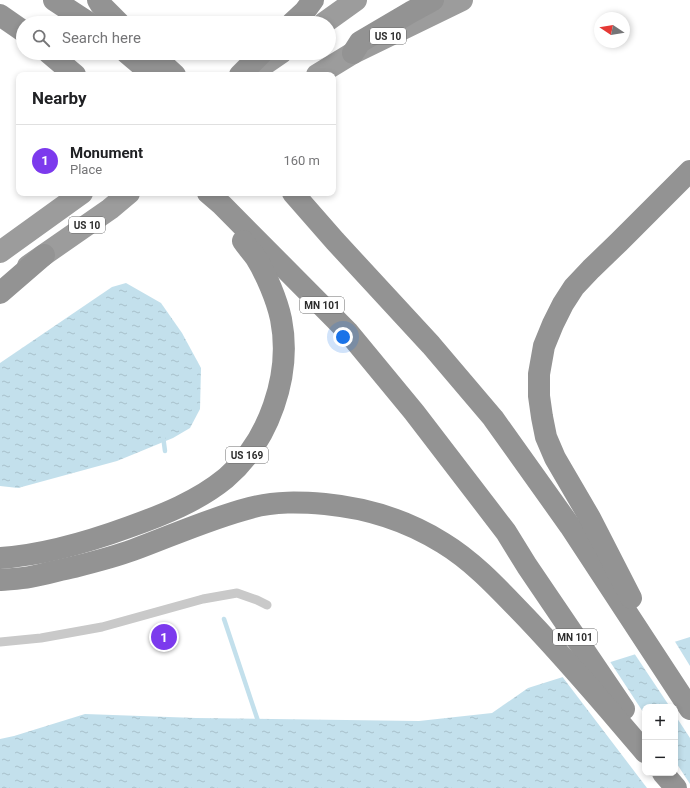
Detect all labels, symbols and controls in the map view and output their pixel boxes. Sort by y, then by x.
north arrow [594,12,630,48]
search box [16,16,336,60]
icon: search [30,27,52,49]
road number: US 10 [370,28,406,44]
text: Search here [62,29,141,47]
text: Nearby [32,88,87,108]
text: Monument [70,144,143,162]
text: 1 [41,153,49,168]
text: 160 m [283,153,320,168]
text: Place [70,162,102,177]
road number: US 10 [69,217,105,233]
road number: MN 101 [300,297,344,313]
your location [333,327,353,347]
road number: US 169 [226,447,268,463]
pin: 1 [151,622,177,652]
road number: MN 101 [553,629,597,645]
map controls [642,704,678,776]
button: + [642,704,678,740]
button: − [642,740,678,776]

